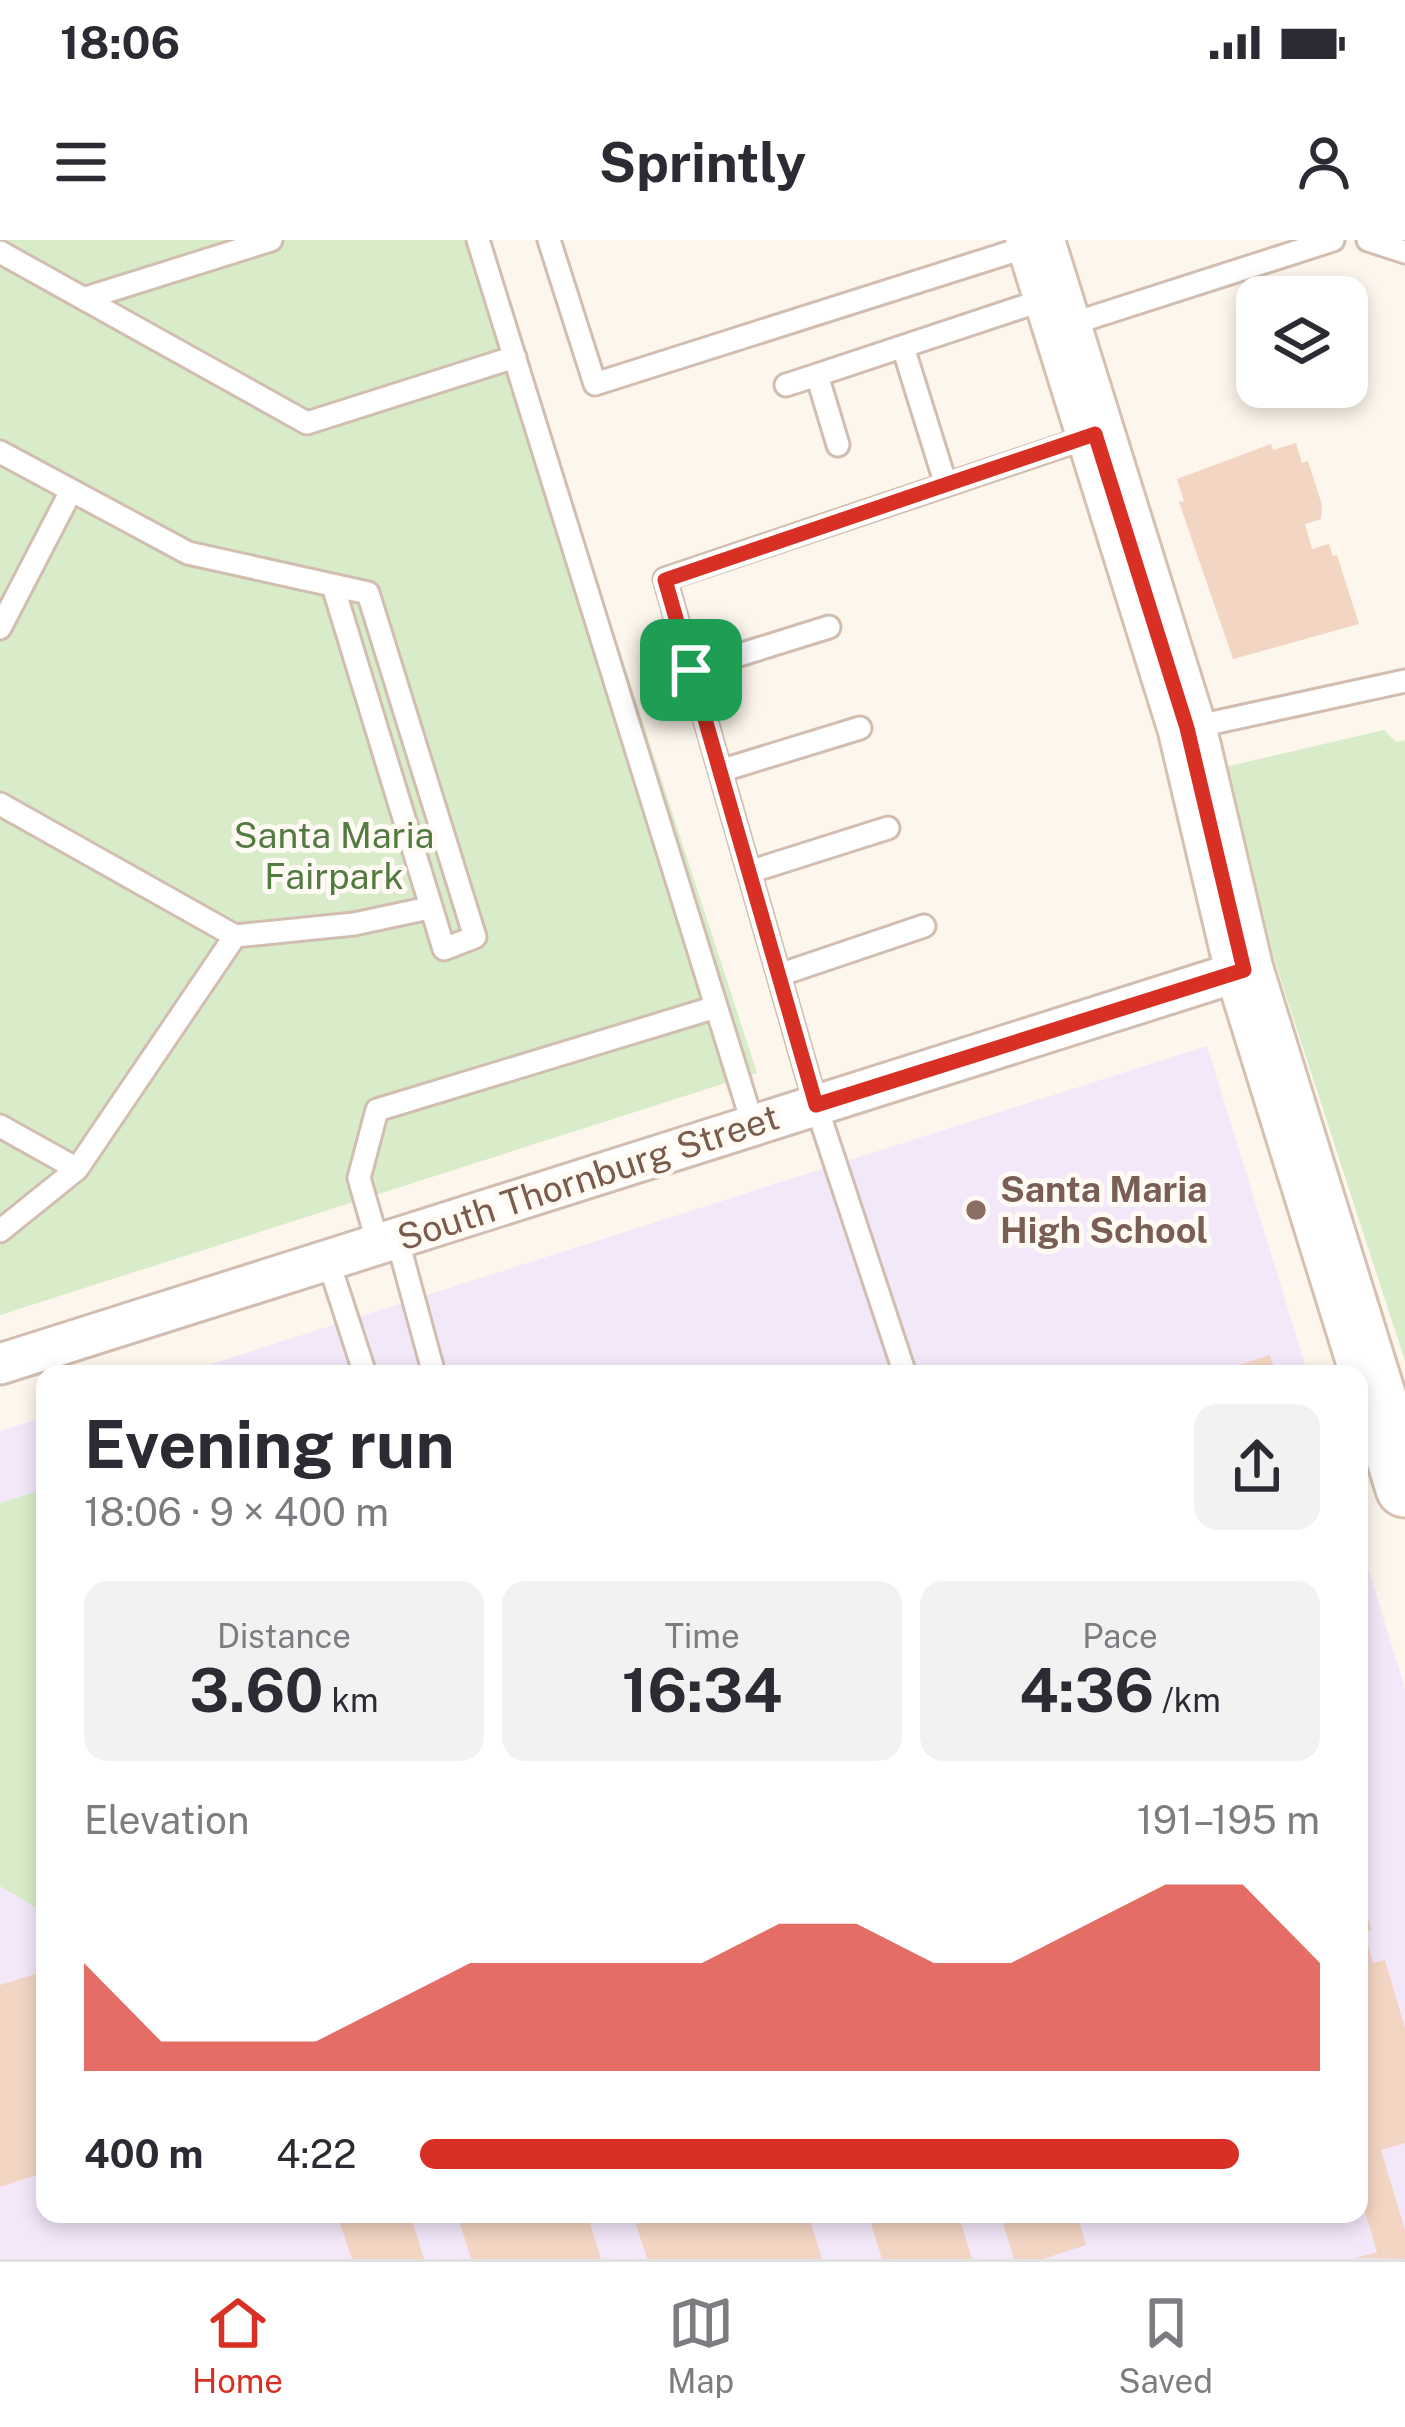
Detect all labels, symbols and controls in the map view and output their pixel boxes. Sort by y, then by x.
text: 18:06 [60,16,180,69]
icon: menu [48,129,114,195]
icon: person [1291,129,1357,195]
text: Sprintly [599,131,806,194]
map controls [1236,276,1368,408]
button: layers [1236,276,1368,408]
pin [640,619,742,721]
icon: arrive [658,637,724,703]
park label: Santa Maria Fairpark [233,814,435,897]
street label: South Thornburg Street [392,1095,784,1259]
place label: Santa Maria High School [1000,1168,1208,1251]
marker: Santa Maria High School [963,1197,989,1223]
button: share [1194,1404,1320,1530]
text: Evening run [84,1405,455,1483]
text: 18:06 · 9 × 400 m [84,1489,389,1535]
text: Distance [217,1617,351,1655]
text: Time [664,1617,740,1655]
text: Pace [1082,1617,1158,1655]
text: 3.60 [189,1655,324,1726]
text: 16:34 [622,1655,782,1726]
text: 4:36 [1019,1655,1154,1726]
text: km [324,1681,379,1719]
text: /km [1154,1681,1221,1719]
text: Elevation [84,1797,250,1843]
text: 191–195 m [1137,1797,1320,1843]
text: 400 m [84,2131,203,2177]
text: 4:22 [276,2131,357,2177]
tab: Home [192,2290,283,2400]
tab: Map [667,2290,734,2400]
tab: Saved [1118,2290,1213,2400]

